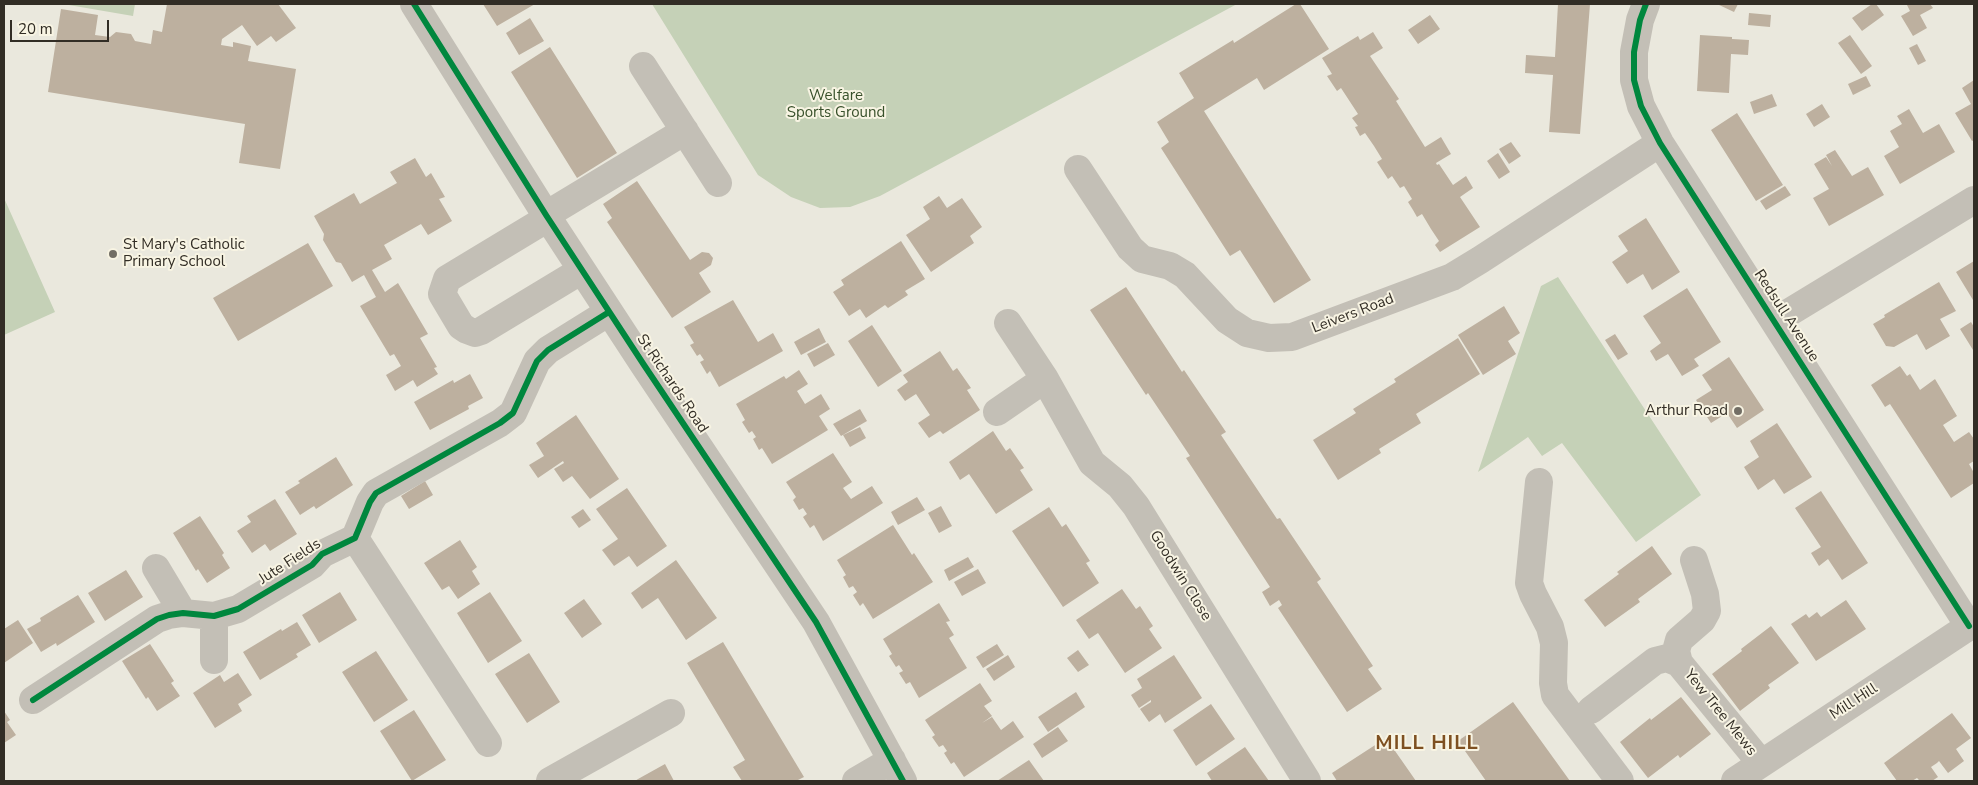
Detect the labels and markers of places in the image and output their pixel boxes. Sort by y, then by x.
place label: St Mary's Catholic Primary School [123,236,245,271]
marker: St Mary's Catholic Primary School [107,248,119,260]
place label: Arthur Road [1645,402,1728,420]
marker: Arthur Road [1732,405,1744,417]

